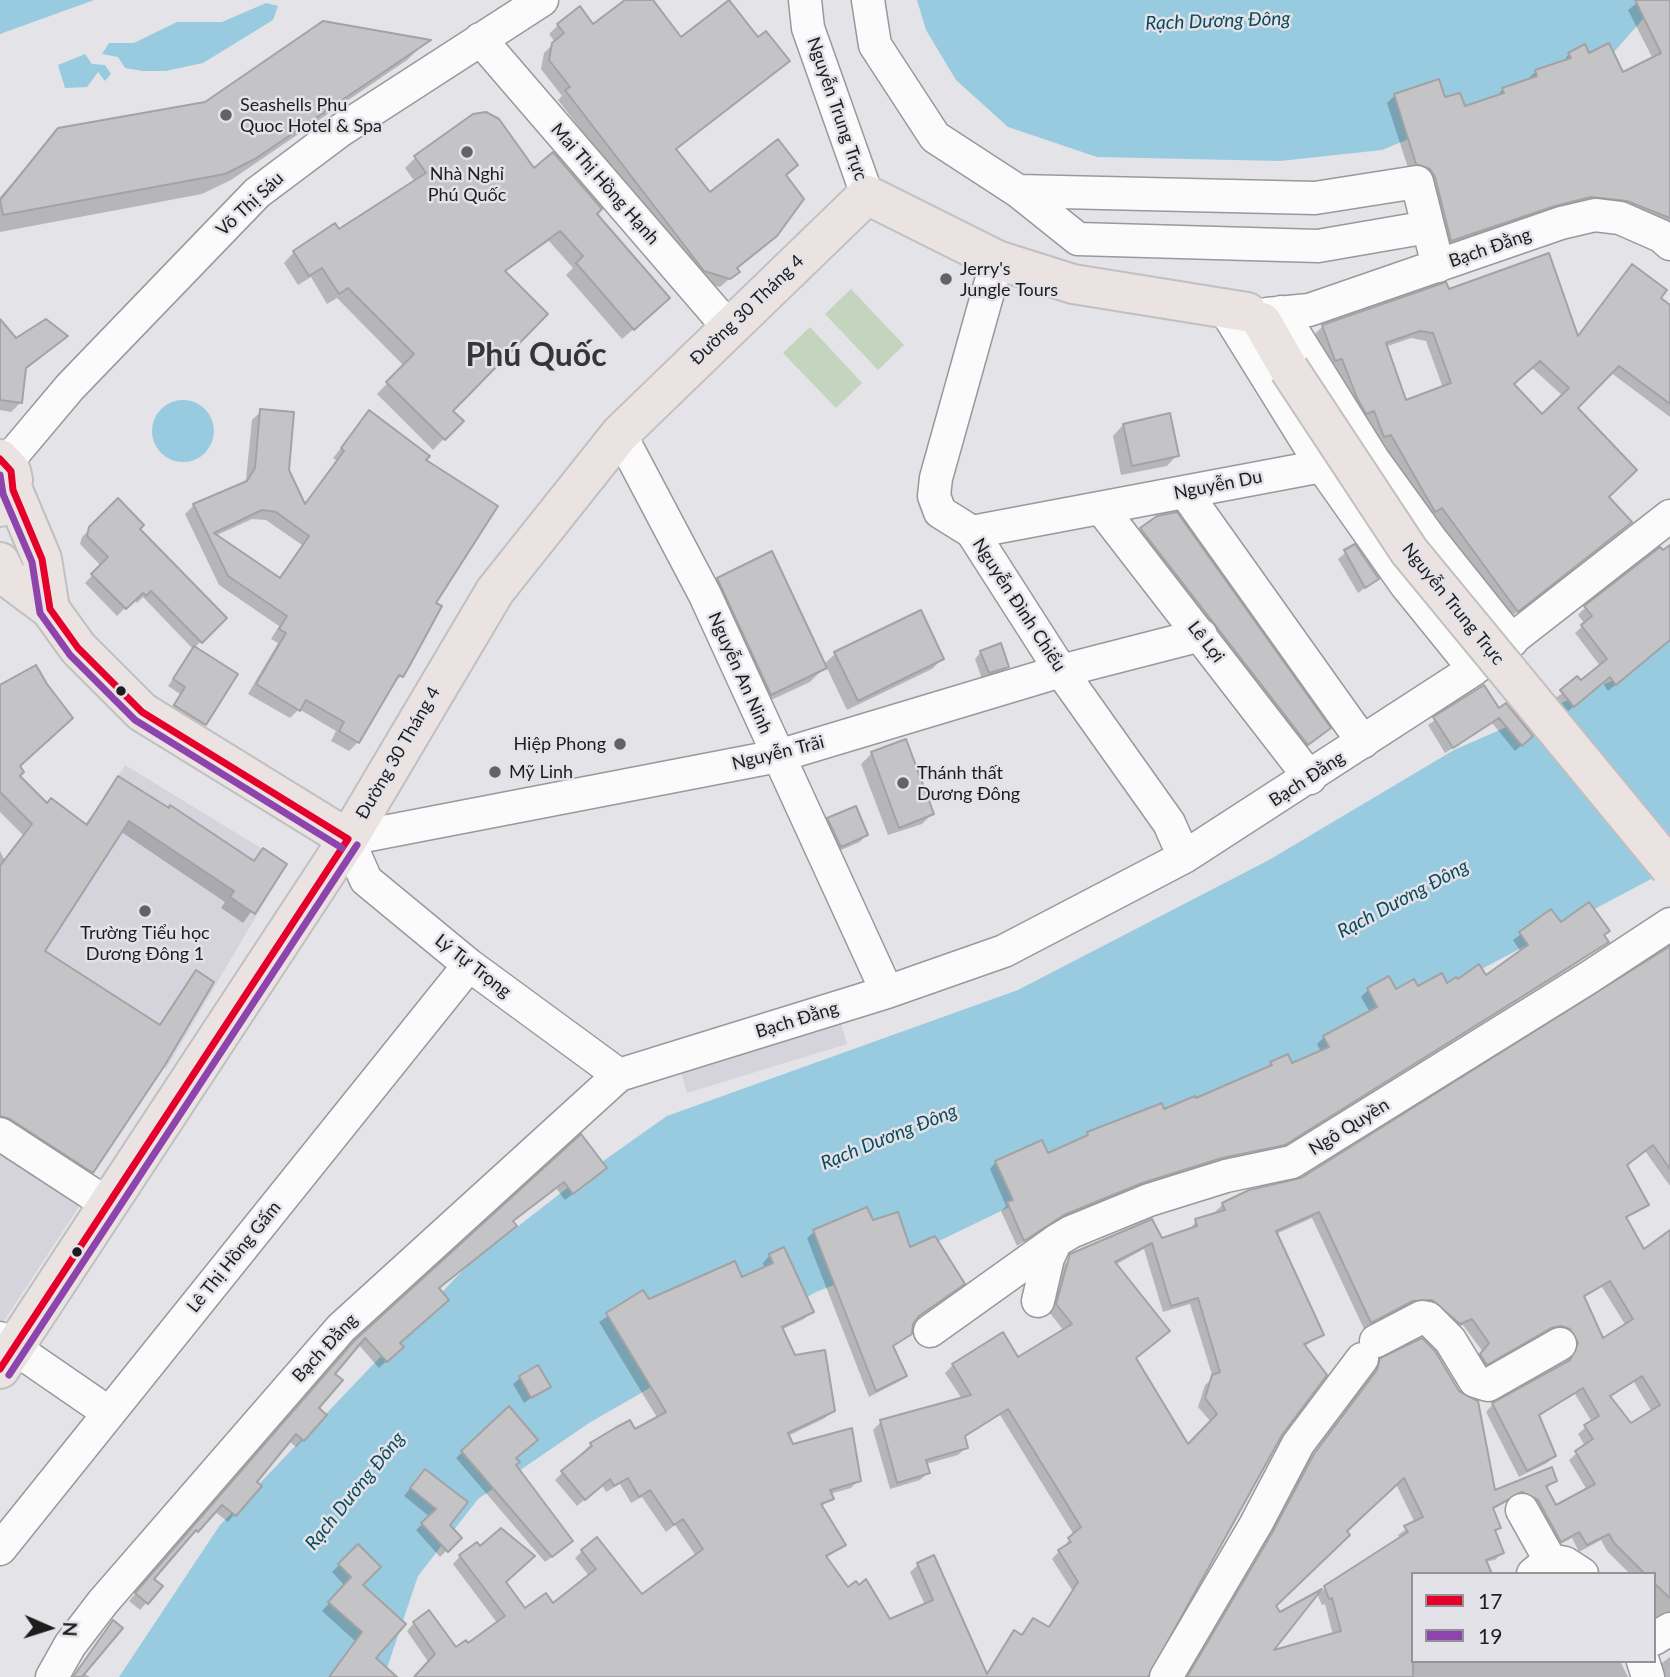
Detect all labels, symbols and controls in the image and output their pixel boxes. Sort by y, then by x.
water label: Rạch Dương Đông [1145,7,1291,35]
street label: Nguyễn Trung Trực [802,34,872,184]
place label: Seashells Phu Quoc Hotel & Spa [240,94,382,136]
marker: Seashells Phu Quoc Hotel & Spa [218,107,234,123]
street label: Mai Thị Hồng Hạnh [546,119,664,249]
marker: Nhà Nghỉ Phú Quốc [459,144,475,160]
place label: Nhà Nghỉ Phú Quốc [428,163,506,206]
street label: Võ Thị Sáu [212,168,288,240]
street label: Bạch Đằng [1446,224,1534,272]
street label: Đường 30 Tháng 4 [686,250,808,370]
place label: Jerry's Jungle Tours [960,258,1058,300]
marker: Jerry's Jungle Tours [938,271,954,287]
district label: Phú Quốc [465,337,607,375]
street label: Nguyễn Du [1172,466,1264,504]
street label: Nguyễn Đình Chiểu [968,534,1070,676]
street label: Nguyễn Trung Trực [1397,539,1509,669]
street label: Nguyễn An Ninh [704,609,776,737]
street label: Lê Lợi [1183,617,1229,667]
street label: Đường 30 Tháng 4 [351,683,445,823]
unlabelled marker [114,684,128,698]
street label: Nguyễn Trãi [730,731,826,775]
place label: Hiệp Phong [513,733,606,755]
marker: Hiệp Phong [612,736,628,752]
street label: Bạch Đằng [1265,747,1349,811]
place label: Mỹ Linh [509,761,573,783]
place label: Thánh thất Dương Đông [917,762,1020,804]
marker: Mỹ Linh [487,764,503,780]
marker: Thánh thất Dương Đông [895,775,911,791]
water label: Rạch Dương Đông [1334,855,1472,943]
marker: Trường Tiểu học Dương Đông 1 [137,903,153,919]
place label: Trường Tiểu học Dương Đông 1 [80,922,210,964]
street label: Lý Tự Trọng [431,930,515,1002]
street label: Bạch Đằng [753,997,841,1043]
street label: Ngô Quyền [1305,1094,1393,1160]
water label: Rạch Dương Đông [817,1099,961,1175]
street label: Lê Thị Hồng Gấm [183,1197,285,1317]
unlabelled marker [70,1245,84,1259]
street label: Bạch Đằng [288,1309,362,1387]
water label: Rạch Dương Đông [300,1427,410,1555]
legend [1411,1572,1656,1663]
text: 17 [1478,1588,1502,1613]
north arrow [14,1593,84,1663]
text: N [59,1621,82,1637]
text: 19 [1478,1623,1502,1648]

